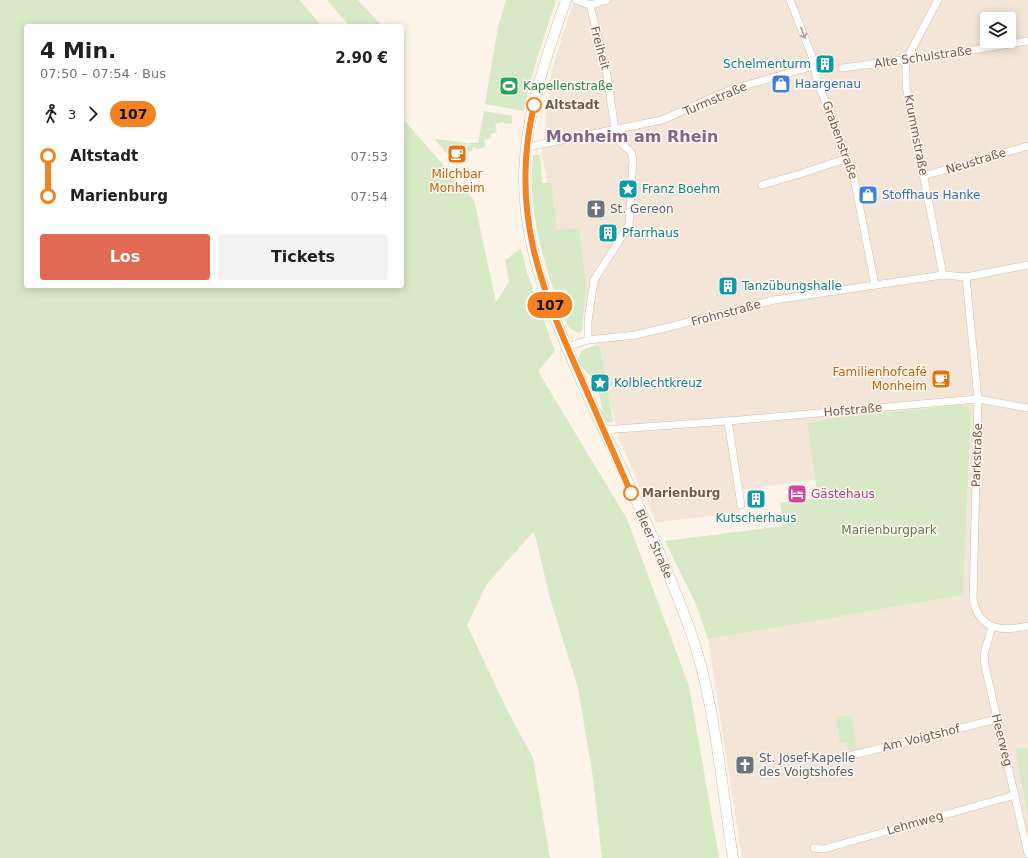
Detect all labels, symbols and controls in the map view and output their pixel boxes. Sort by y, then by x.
map controls [980,12,1016,48]
button: layers [980,12,1016,48]
street label: Freiheit [587,25,613,72]
one-way arrow [800,26,808,38]
text: 4 Min. [40,38,116,63]
street label: Alte Schulstraße [873,43,973,71]
text: 2.90 € [335,49,388,67]
building icon: Schelmenturm [814,53,836,75]
place label: Schelmenturm [723,57,811,71]
text: 07:50 – 07:54 · Bus [40,66,166,81]
shop icon: Haargenau [770,73,792,95]
sports icon: Kapellenstraße [498,75,520,97]
place label: Haargenau [795,77,861,91]
place label: Kapellenstraße [523,79,613,93]
street label: Turmstraße [680,79,749,119]
street label: Krummstraße [901,93,931,177]
marker: Altstadt [526,97,542,113]
place label: Altstadt [545,98,600,112]
street label: Grabenstraße [819,99,861,181]
icon: walk [40,103,62,125]
icon: forward [82,103,104,125]
text: 107 [118,106,148,122]
text: 3 [68,107,76,122]
district label: Monheim am Rhein [546,127,718,146]
cafe icon: Milchbar Monheim [446,143,468,165]
street label: Neustraße [944,145,1008,177]
text: Altstadt [70,147,138,165]
text: 07:53 [351,149,388,164]
place label: Milchbar Monheim [429,167,485,195]
place icon: Franz Boehm [617,178,639,200]
place label: Franz Boehm [642,182,720,196]
shop icon: Stoffhaus Hanke [857,184,879,206]
text: Marienburg [70,187,168,205]
place label: Stoffhaus Hanke [882,188,980,202]
text: 07:54 [351,189,388,204]
church icon: St. Gereon [585,198,607,220]
place label: St. Gereon [610,202,674,216]
building icon: Pfarrhaus [597,222,619,244]
place label: Pfarrhaus [622,226,679,240]
button: Los [40,234,210,280]
button: Tickets [218,234,388,280]
building icon: Tanzübungshalle [717,275,739,297]
place label: Tanzübungshalle [741,279,842,293]
line badge: 107 [527,292,573,318]
text: 107 [535,297,565,313]
street label: Frohnstraße [690,297,762,329]
place label: Familienhofcafé Monheim [832,365,927,393]
cafe icon: Familienhofcafé Monheim [930,368,952,390]
place icon: Kolblechtkreuz [589,372,611,394]
place label: Kolblechtkreuz [614,376,702,390]
street label: Hofstraße [823,400,883,420]
street label: Parkstraße [969,423,985,487]
hotel icon: Gästehaus [786,483,808,505]
marker: Marienburg [623,485,639,501]
place label: Marienburg [642,486,720,500]
place label: Gästehaus [811,487,875,501]
building icon: Kutscherhaus [745,488,767,510]
street label: Bleer Straße [632,507,676,581]
place label: Kutscherhaus [716,511,796,525]
park label: Marienburgpark [841,523,937,537]
street label: Heerweg [989,712,1015,768]
street label: Am Voigtshof [881,721,962,754]
place label: St. Josef-Kapelle des Voigtshofes [759,751,855,779]
church icon: St. Josef-Kapelle des Voigtshofes [734,754,756,776]
street label: Lehmweg [885,808,945,838]

